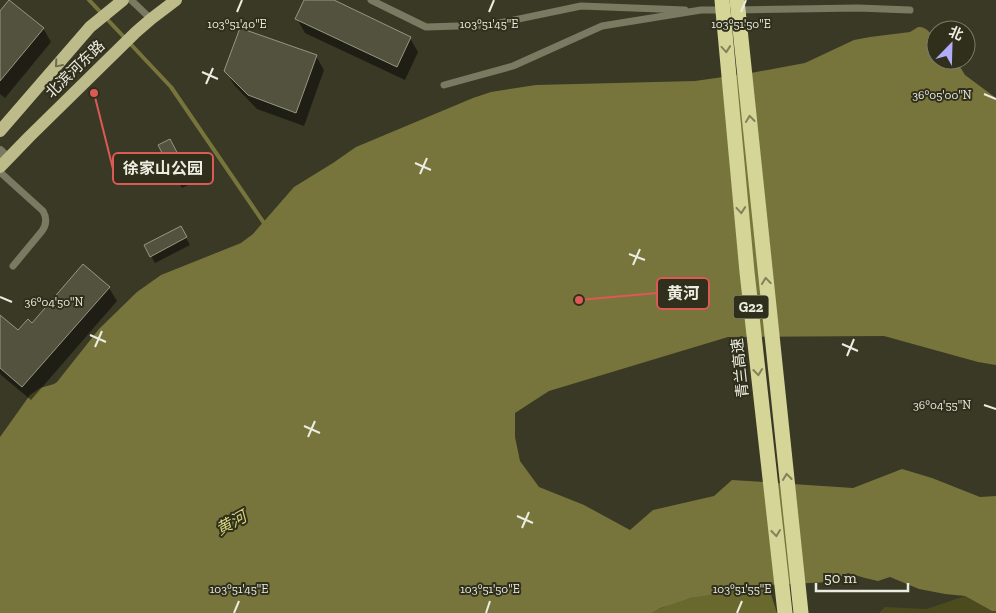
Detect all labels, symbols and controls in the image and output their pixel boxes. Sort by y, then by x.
text: 103°51'40"E [207,17,267,31]
text: 103°51'45"E [460,17,518,31]
text: 103°51'50"E [711,17,771,31]
north arrow [926,20,976,70]
text: 北 [946,23,966,44]
street label: 北滨河东路 [42,36,108,102]
one-way arrow [720,45,731,53]
one-way arrow [55,58,63,67]
text: 36°05'00"N [912,88,972,102]
one-way arrow [744,115,755,123]
callout: 徐家山公园 [113,153,213,184]
text: 徐家山公园 [123,159,203,178]
one-way arrow [736,207,747,215]
one-way arrow [761,277,772,285]
callout: 黄河 [657,278,709,309]
text: 黄河 [667,284,699,303]
text: 36°04'50"N [25,295,84,309]
road number: G22 [734,296,768,318]
street label: 青兰高速 [728,337,752,399]
one-way arrow [752,368,763,376]
text: 36°04'55"N [913,398,971,412]
one-way arrow [781,473,792,481]
water label: 黄河 [212,505,252,539]
one-way arrow [771,530,782,538]
scale bar [816,560,908,592]
text: 50 m [824,569,857,587]
text: 103°51'45"E [210,582,268,596]
text: 103°51'50"E [460,582,520,596]
text: 103°51'55"E [713,582,771,596]

